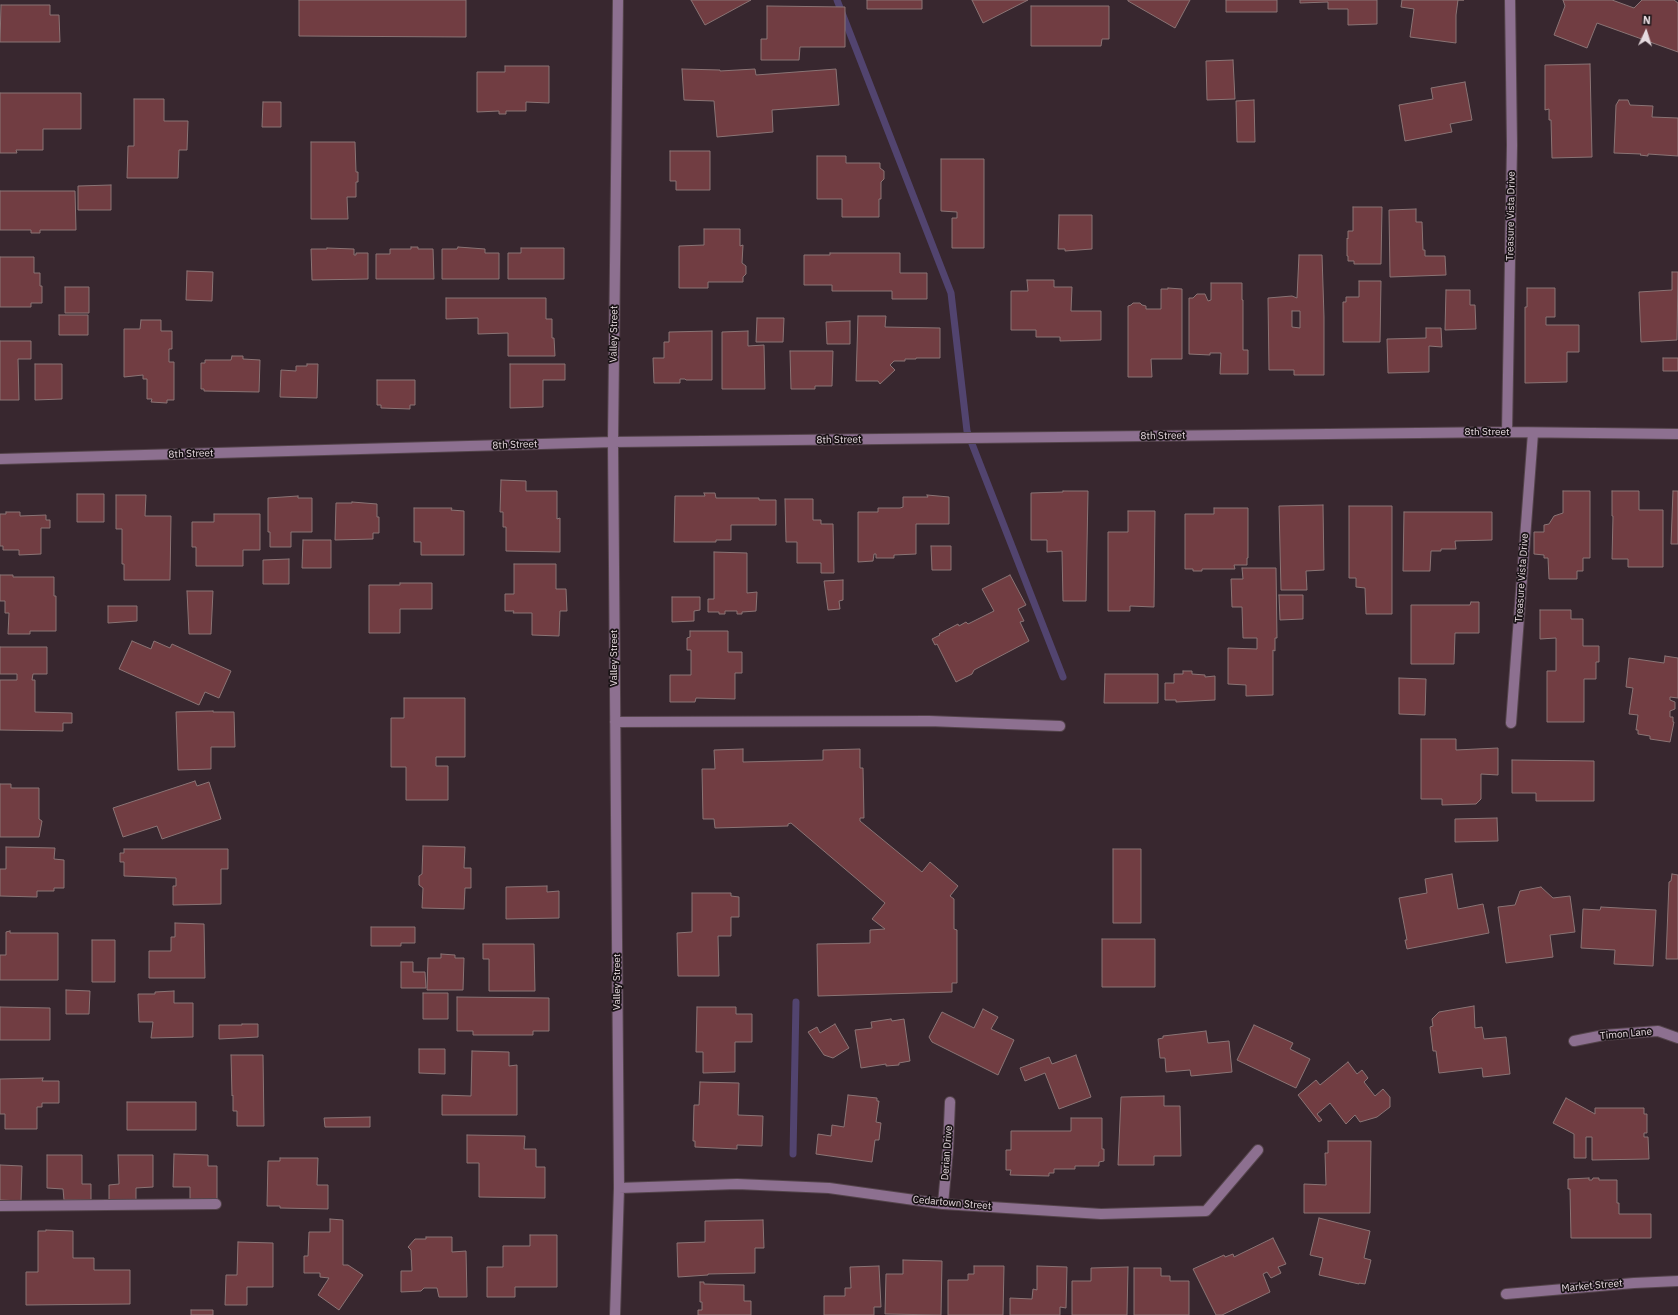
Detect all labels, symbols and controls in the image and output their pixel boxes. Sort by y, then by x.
north arrow [1626,12,1666,52]
text: N [1642,13,1651,27]
street label: Treasure Vista Drive [1504,171,1518,261]
street label: Valley Street [608,306,620,362]
street label: 8th Street [1465,426,1509,438]
street label: 8th Street [1140,430,1186,442]
street label: 8th Street [816,434,862,446]
street label: 8th Street [492,438,538,452]
street label: 8th Street [168,447,214,461]
street label: Treasure Vista Drive [1513,533,1531,623]
street label: Valley Street [608,630,620,686]
street label: Valley Street [611,954,623,1010]
street label: Timon Lane [1600,1026,1652,1042]
street label: Derian Drive [939,1125,955,1181]
street label: Cedartown Street [912,1194,992,1212]
street label: Market Street [1561,1277,1623,1295]

